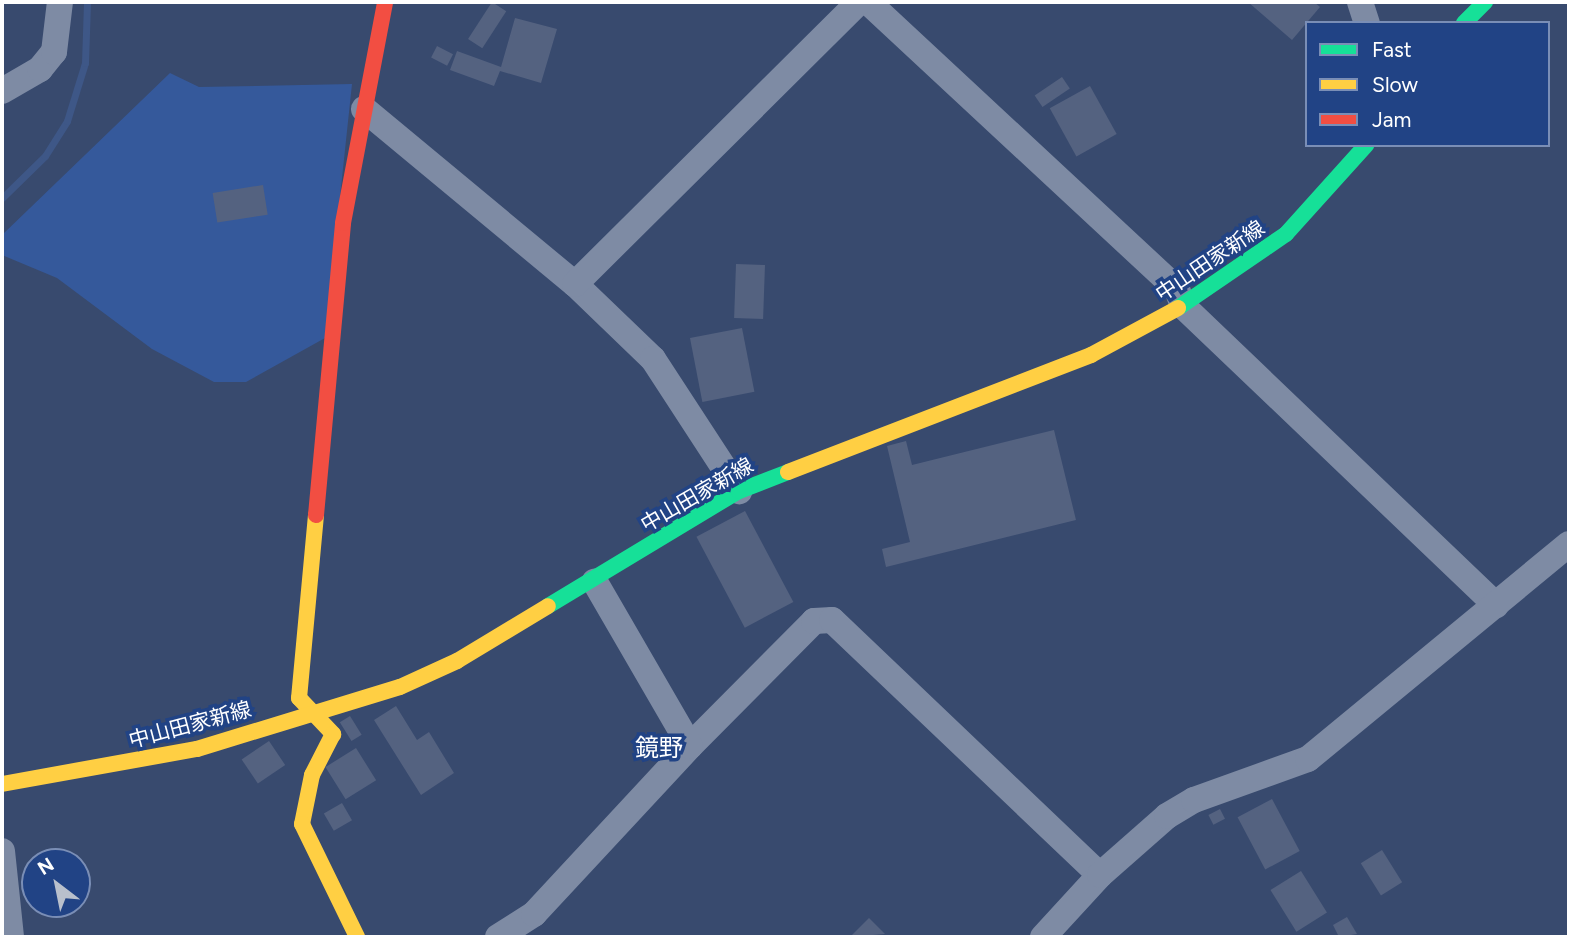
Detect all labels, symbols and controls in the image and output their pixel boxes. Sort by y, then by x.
legend [1305,21,1550,147]
text: Fast [1372,37,1412,62]
text: Slow [1372,72,1418,97]
text: Jam [1372,107,1411,132]
street label: 中山田家新線 [1151,215,1269,307]
street label: 中山田家新線 [636,453,758,537]
street label: 中山田家新線 [126,697,254,753]
district label: 鏡野 [635,734,683,762]
north arrow [21,848,91,918]
text: N [33,853,58,880]

